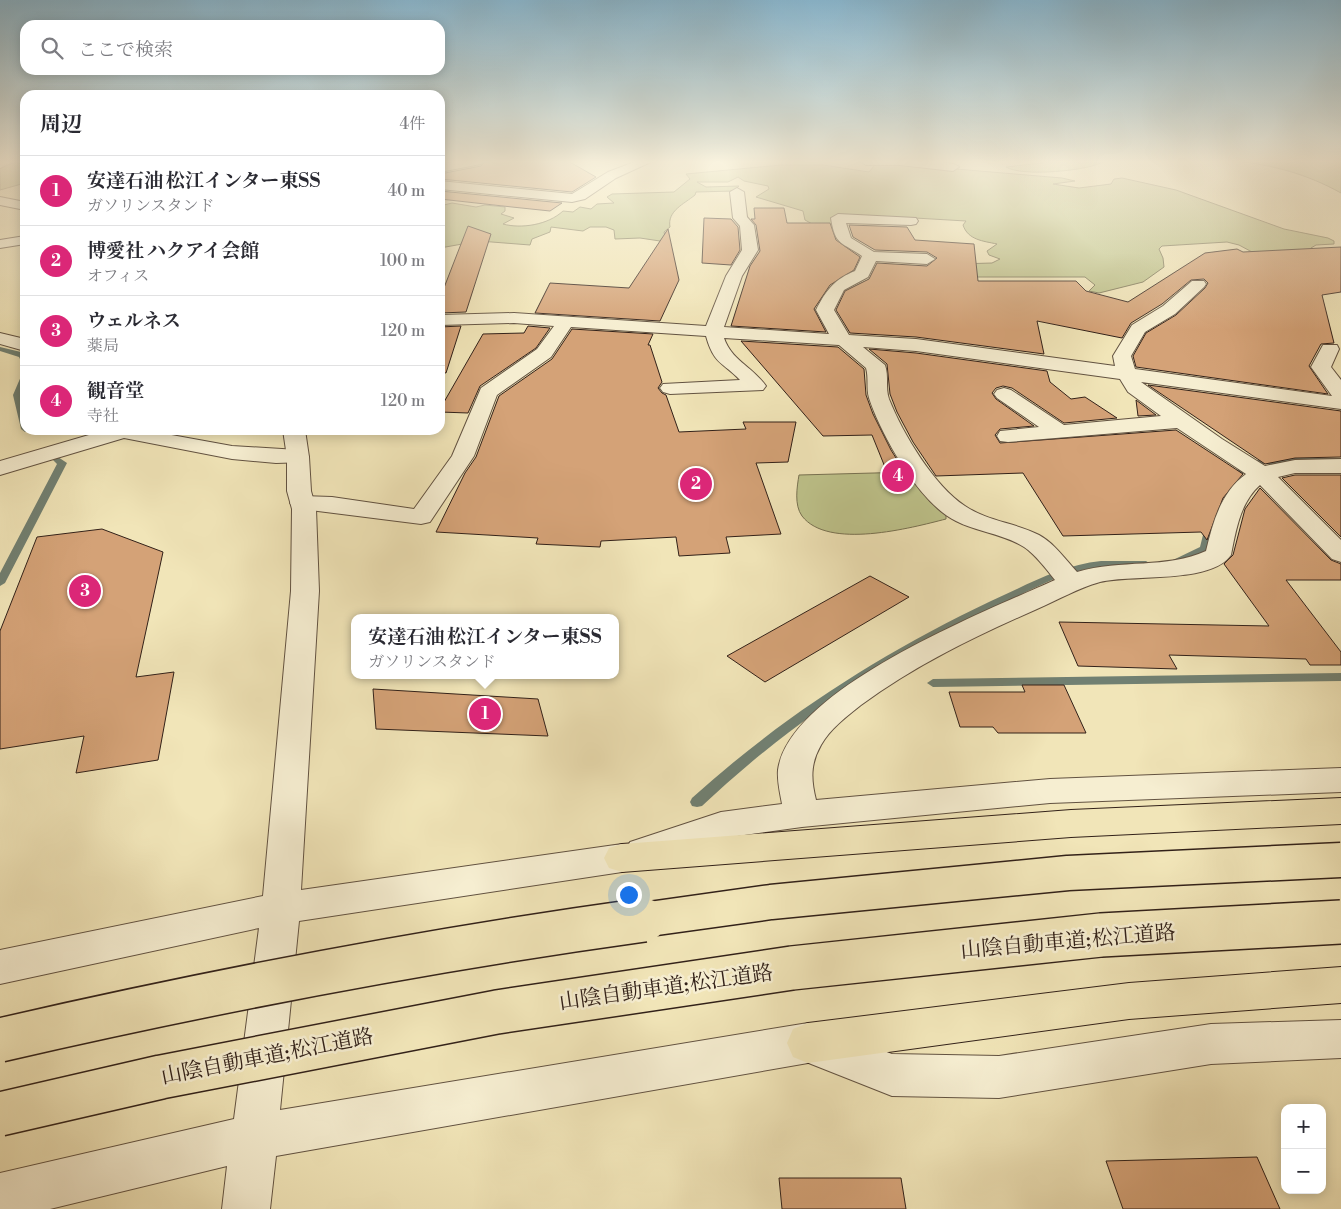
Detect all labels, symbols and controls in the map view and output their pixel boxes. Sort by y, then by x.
search box [20,20,445,75]
icon: search [38,34,66,62]
text: ここで検索 [78,38,173,62]
text: 周辺 [40,112,82,138]
text: 4件 [399,114,425,134]
text: 安達石油 松江インター東SS [87,169,320,193]
text: 1 [52,181,60,201]
text: 40 m [388,181,425,201]
text: ガソリンスタンド [87,196,215,216]
text: 博愛社 ハクアイ会館 [87,239,259,263]
text: 2 [51,251,61,271]
text: 100 m [380,251,425,271]
text: オフィス [87,266,149,286]
text: ウェルネス [87,309,181,333]
text: 3 [51,321,61,341]
text: 120 m [381,321,425,341]
text: 薬局 [87,336,119,356]
text: 観音堂 [87,379,144,403]
text: 4 [51,391,61,411]
text: 120 m [381,391,425,411]
text: 寺社 [87,406,119,426]
pin: 4 [882,457,914,495]
pin: 2 [680,465,712,503]
pin: 3 [69,572,101,610]
popup [351,614,619,679]
text: 安達石油 松江インター東SS [368,625,602,649]
text: ガソリンスタンド [368,652,496,672]
pin: 1 [469,695,501,733]
your location [616,882,642,908]
street label: 山陰自動車道;松江道路 [959,920,1177,964]
street label: 山陰自動車道;松江道路 [557,960,775,1016]
street label: 山陰自動車道;松江道路 [159,1024,376,1090]
map controls [1281,1104,1326,1194]
button: + [1281,1104,1326,1149]
button: − [1281,1149,1326,1194]

